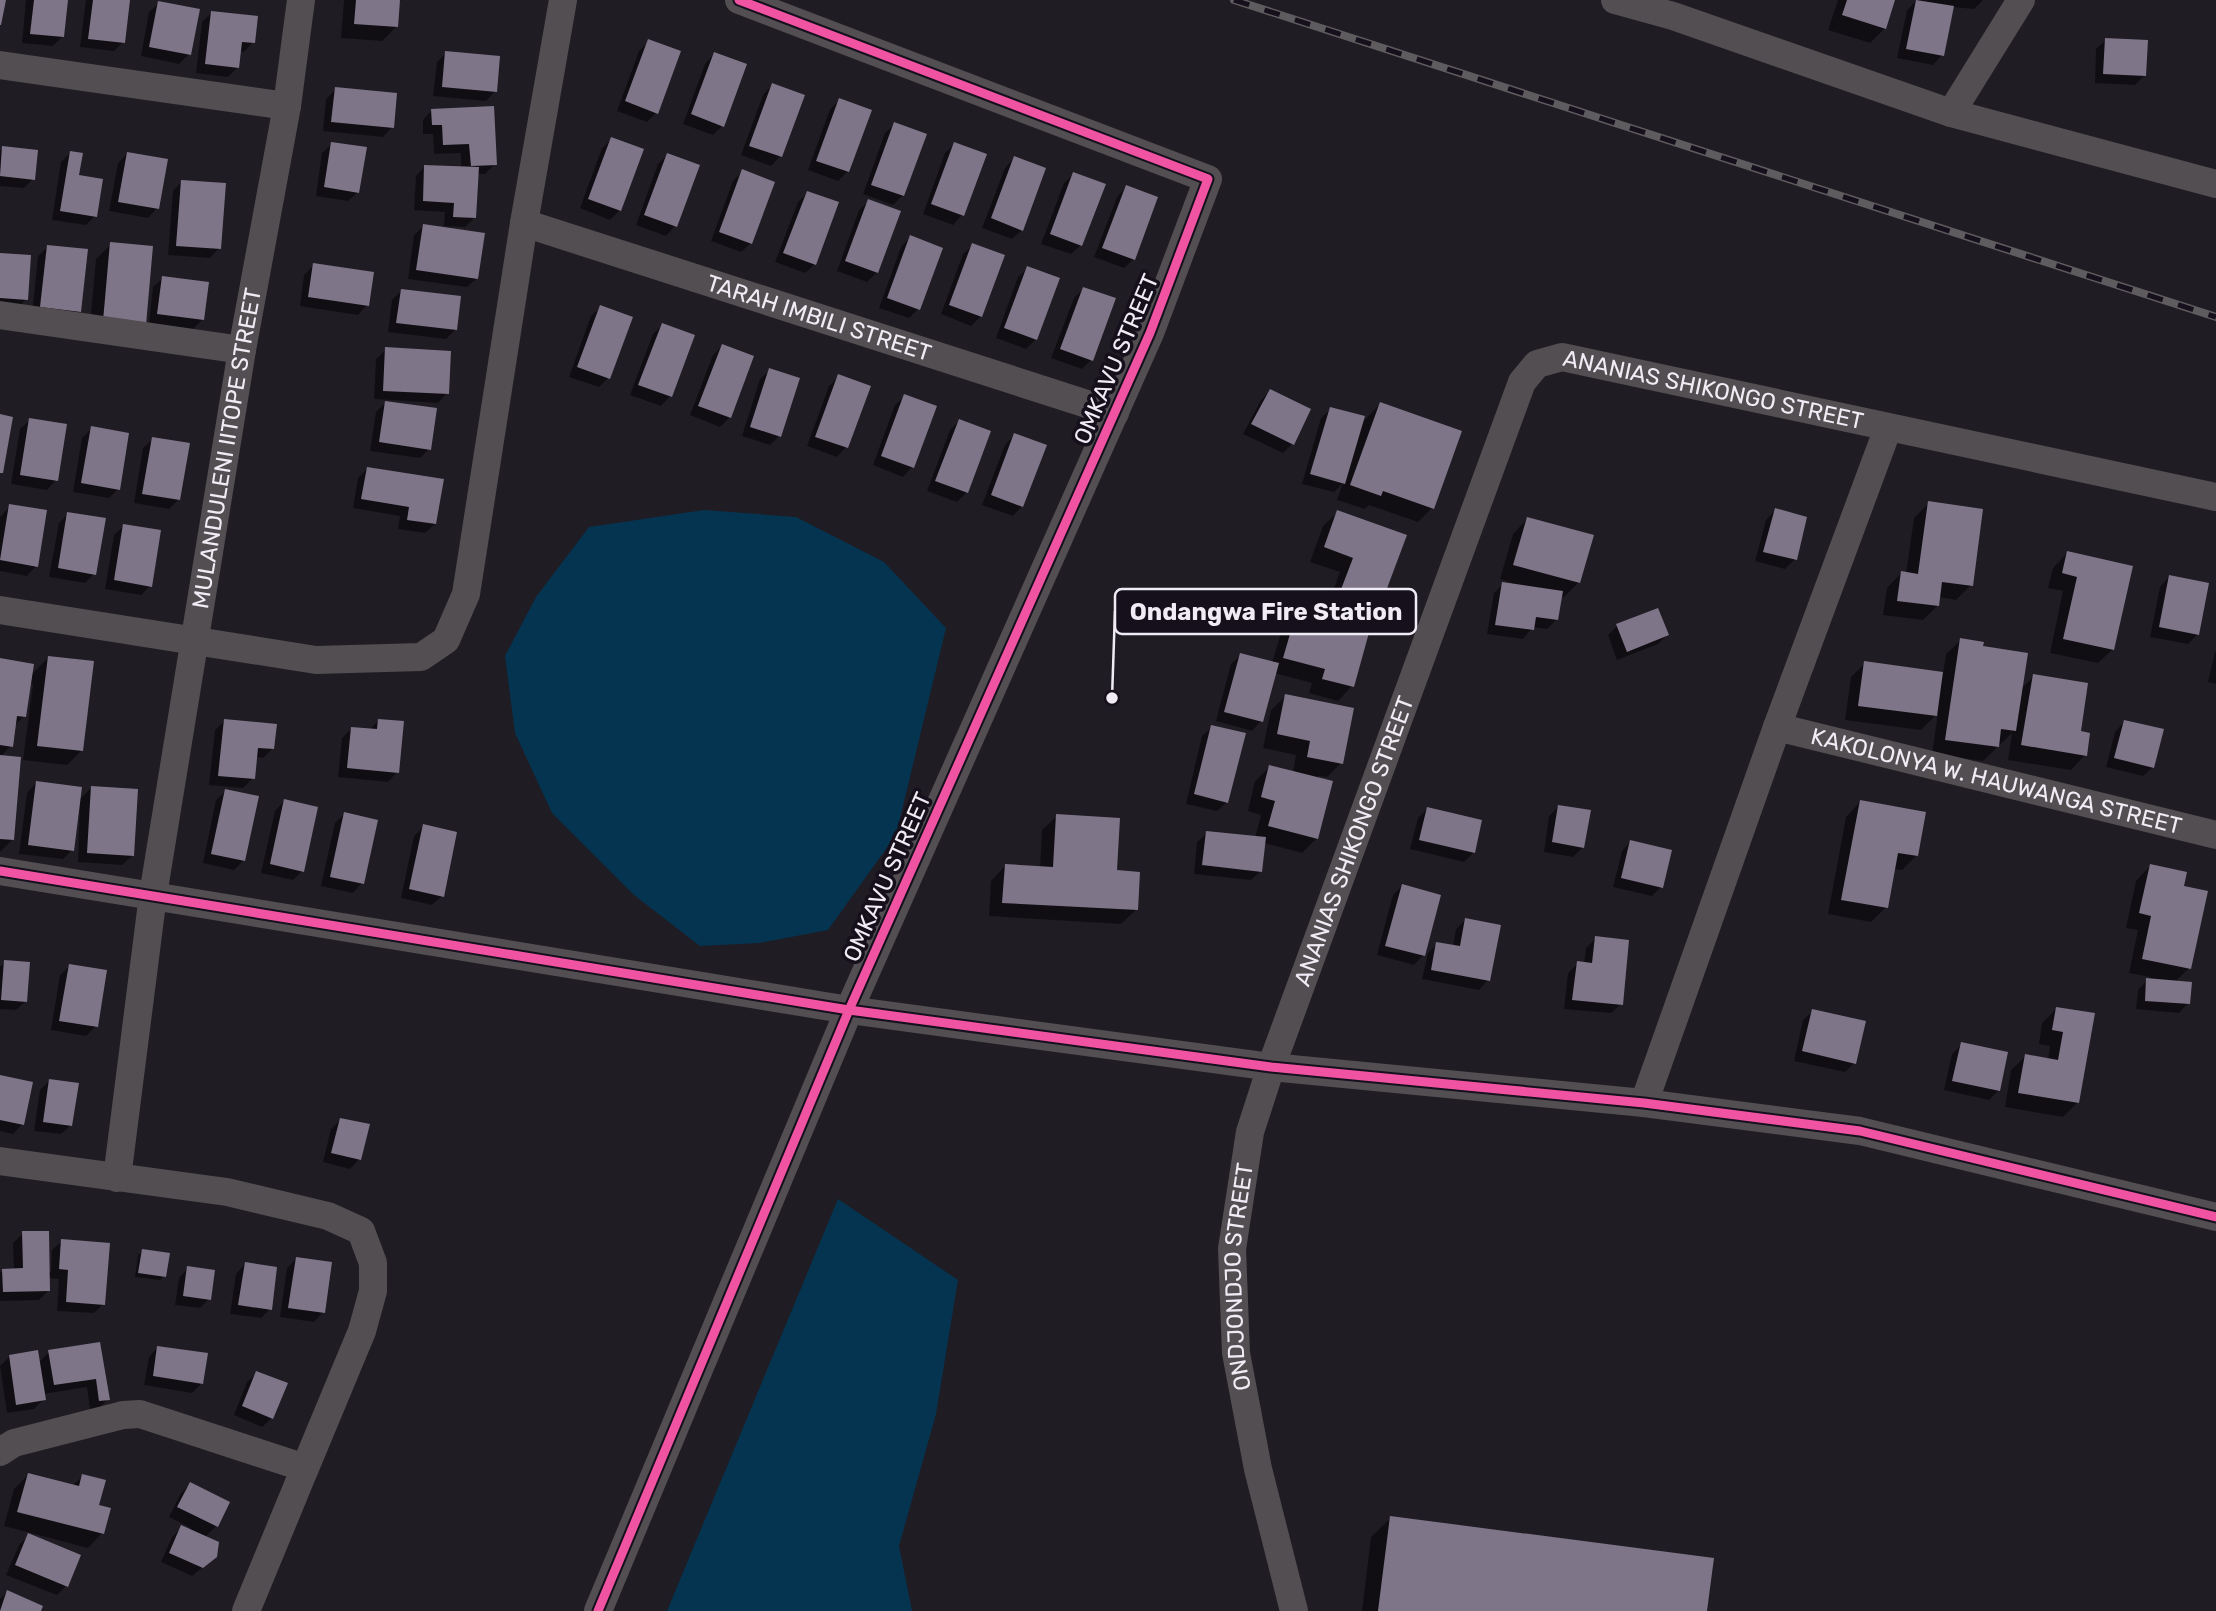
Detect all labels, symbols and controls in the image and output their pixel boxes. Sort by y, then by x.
street label: TARAH IMBILI STREET [703,269,935,367]
street label: OMKAVU STREET [1067,270,1165,448]
street label: MULANDULENI IITOPE STREET [186,286,267,611]
street label: ANANIAS SHIKONGO STREET [1561,344,1866,435]
callout: Ondangwa Fire Station [1115,589,1416,634]
text: Ondangwa Fire Station [1130,598,1402,626]
street label: ANANIAS SHIKONGO STREET [1288,692,1420,990]
street label: KAKOLONYA W. HAUWANGA STREET [1808,722,2185,840]
street label: OMKAVU STREET [837,788,937,966]
street label: ONDJONDJO STREET [1218,1161,1259,1393]

